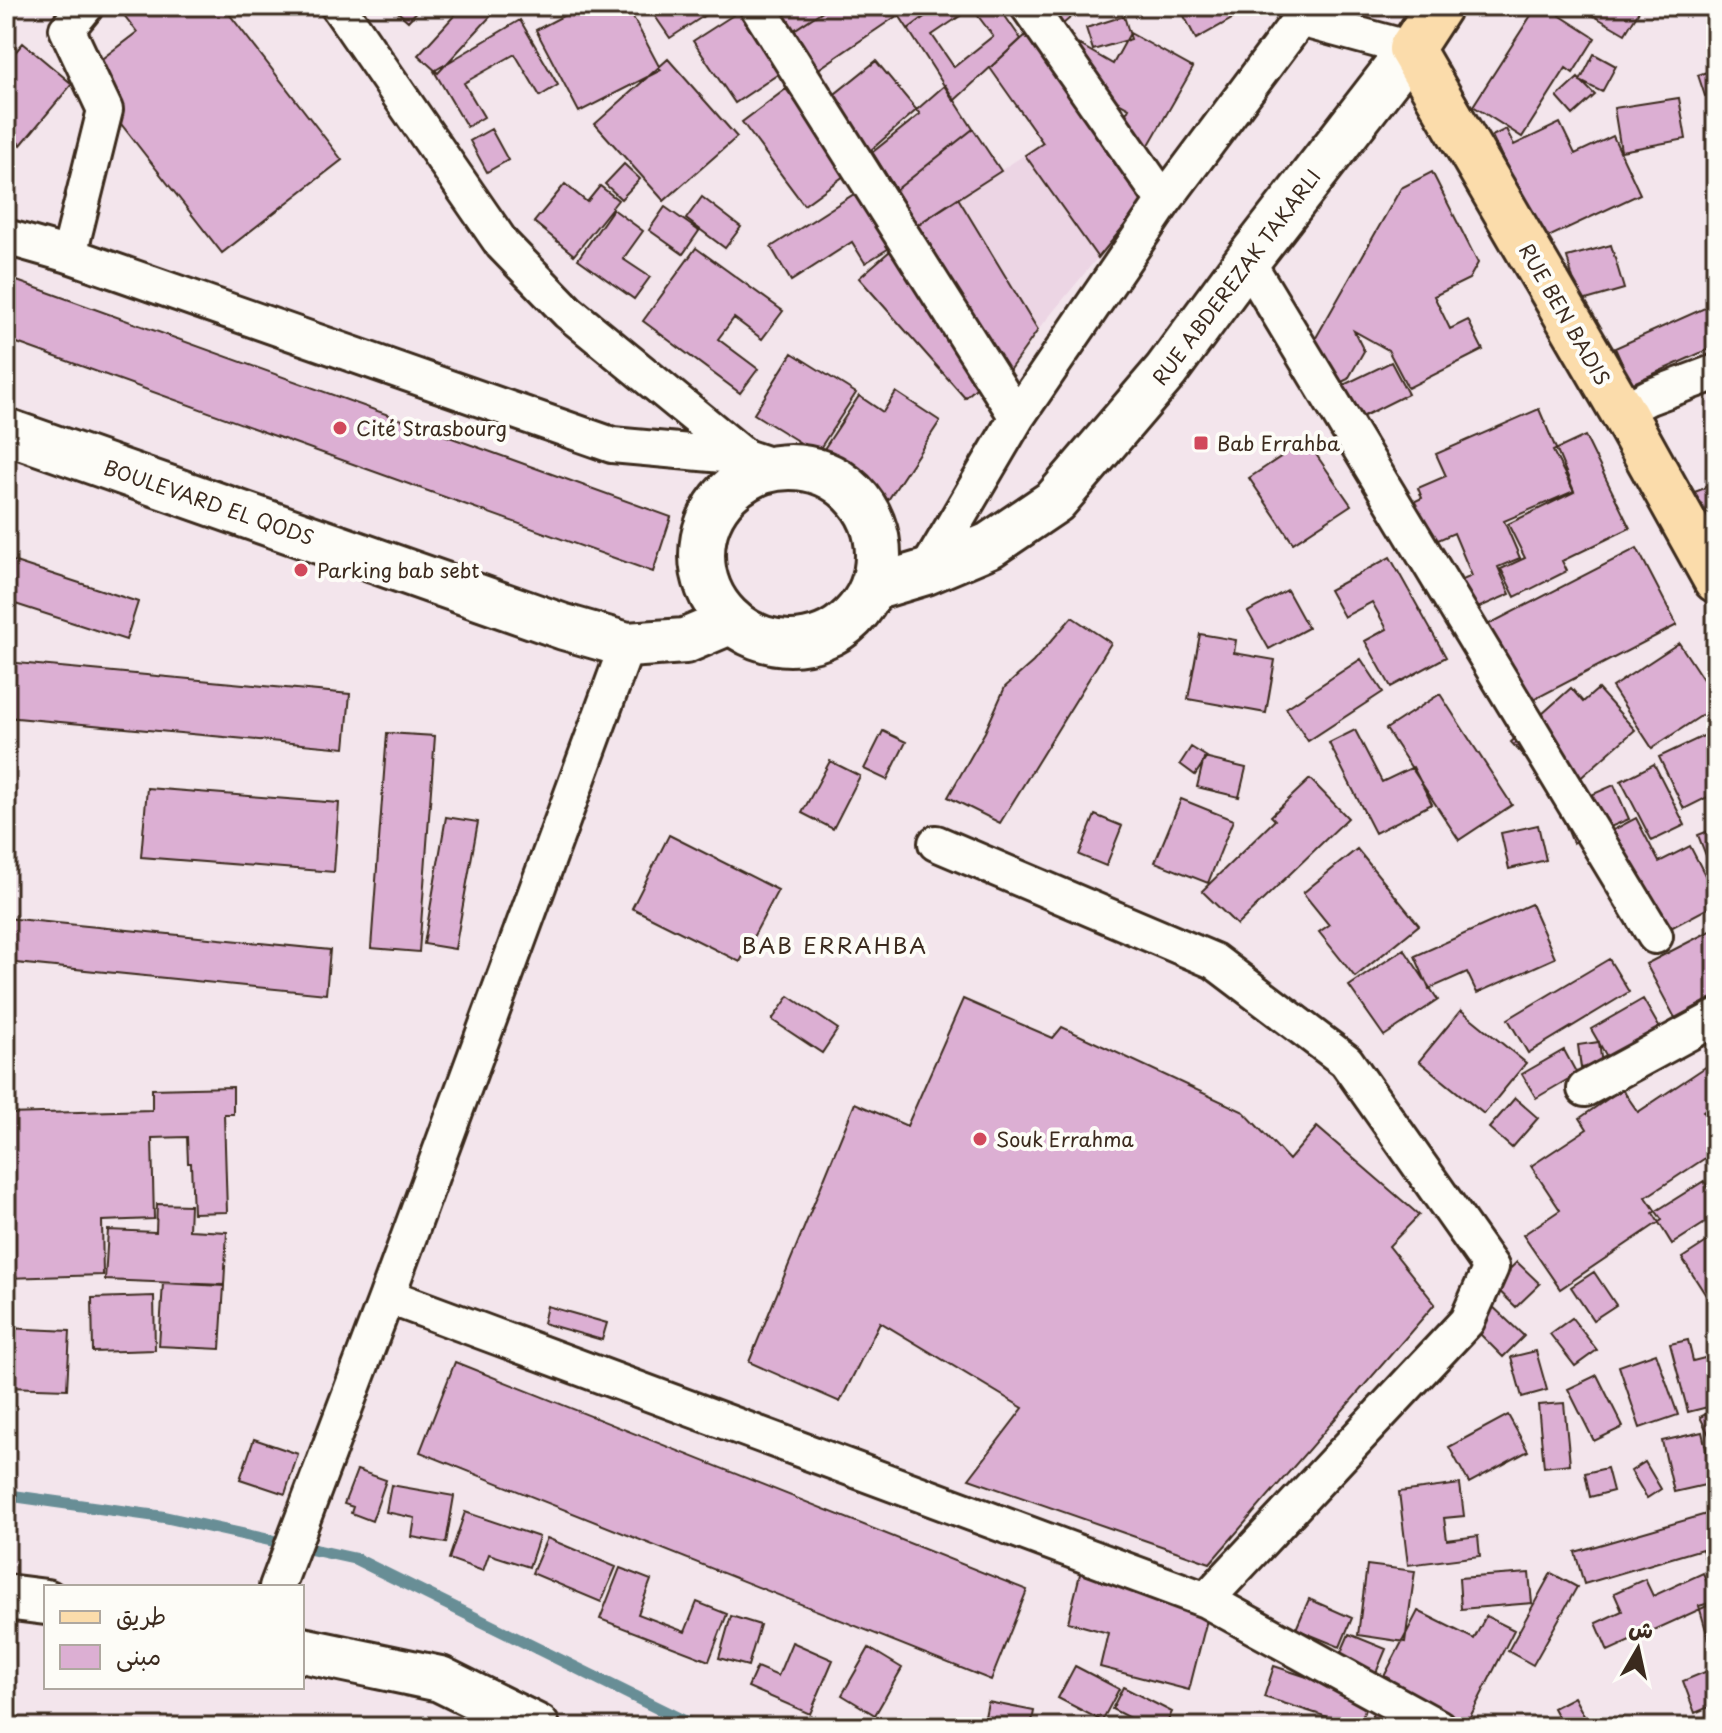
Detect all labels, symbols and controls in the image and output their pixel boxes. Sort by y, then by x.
street label: RUE ABDEREZAK TAKARLI [1145,163,1327,391]
street label: RUE BEN BADIS [1512,237,1618,391]
place label: Cité Strasbourg [356,413,507,443]
marker: Cité Strasbourg [331,419,349,437]
place label: Bab Errahba [1217,428,1340,458]
marker: Bab Errahba [1192,434,1210,452]
street label: BOULEVARD EL QODS [100,452,318,552]
place label: Parking bab sebt [317,555,480,585]
marker: Parking bab sebt [292,561,310,579]
district label: BAB ERRAHBA [742,928,928,961]
place label: Souk Errahma [996,1124,1134,1154]
marker: Souk Errahma [971,1130,989,1148]
legend [44,1585,304,1689]
text: طريق [116,1597,166,1633]
north arrow [1598,1609,1678,1689]
text: ش [1627,1610,1656,1646]
text: مبنى [116,1637,161,1673]

